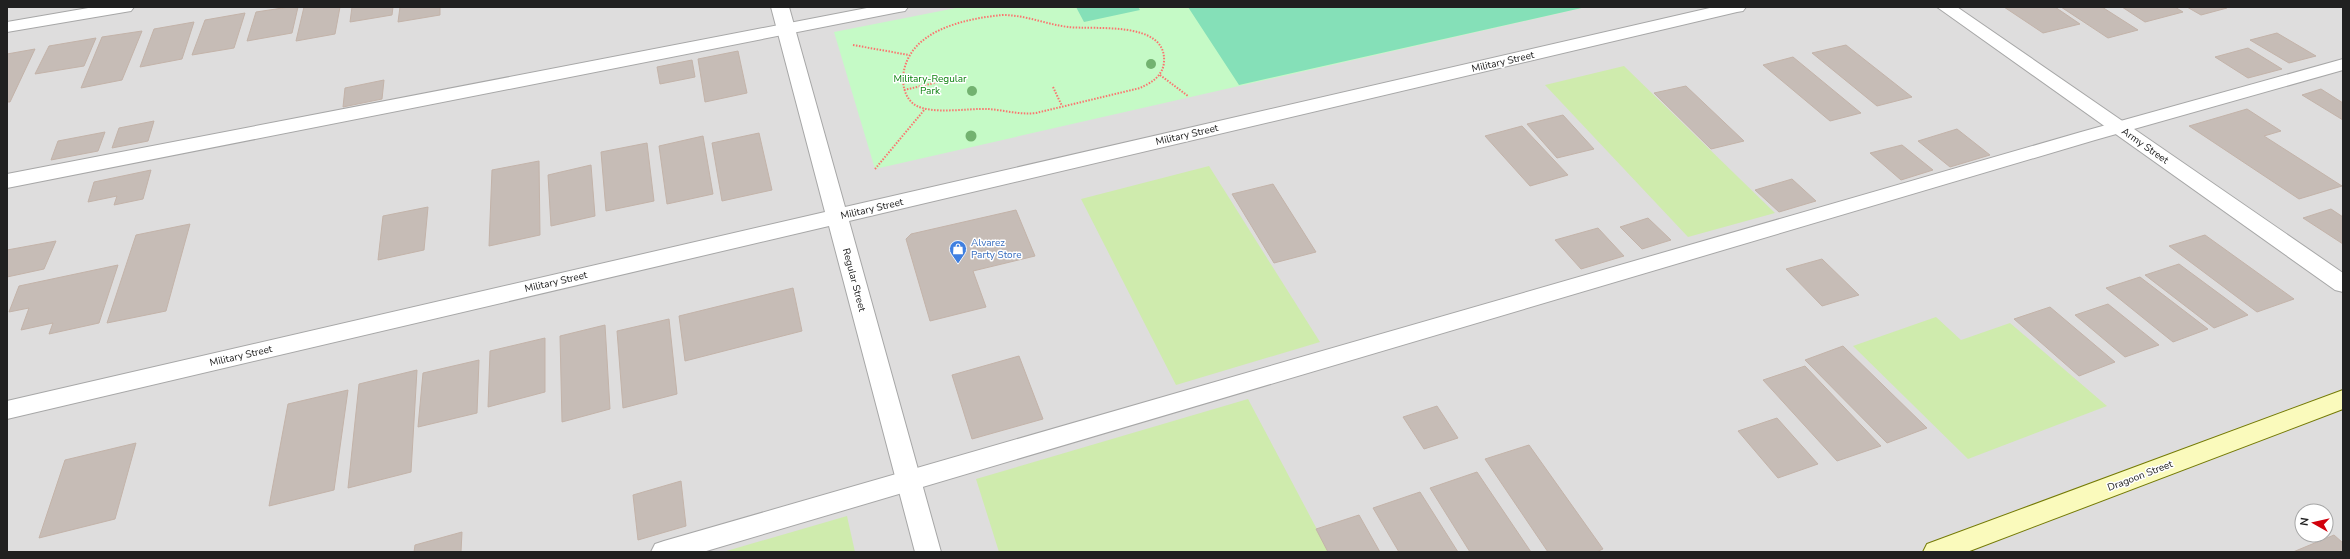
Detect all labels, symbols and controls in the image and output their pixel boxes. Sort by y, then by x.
street label: Military Street [1470,48,1536,76]
park label: Military-Regular Park [893,72,967,98]
street label: Military Street [1154,121,1220,149]
street label: Army Street [2119,125,2172,168]
street label: Military Street [839,195,905,223]
place label: Alvarez Party Store [971,236,1022,262]
shop icon: Alvarez Party Store [948,239,968,264]
street label: Regular Street [839,247,869,314]
street label: Military Street [523,268,589,296]
street label: Military Street [208,342,274,370]
street label: Dragoon Street [2105,457,2175,495]
north arrow [2294,503,2334,543]
text: N [2297,517,2313,527]

